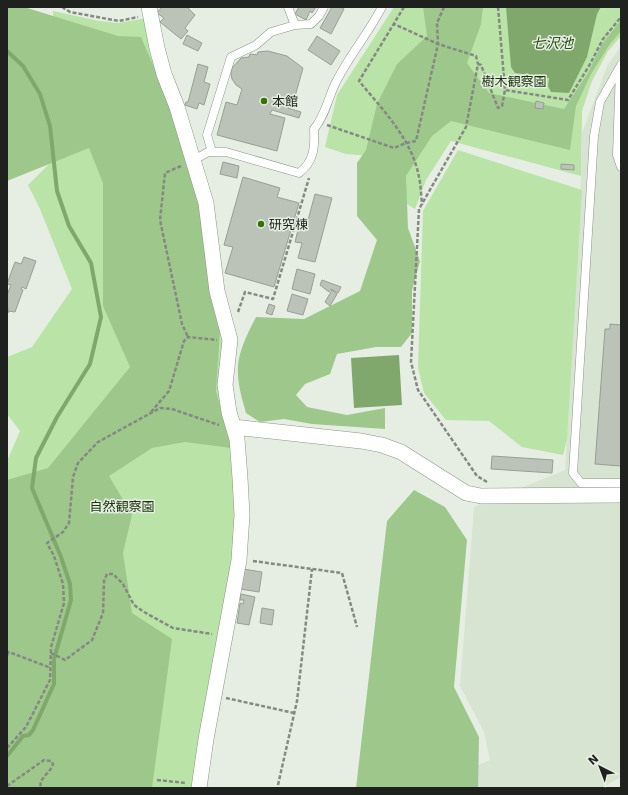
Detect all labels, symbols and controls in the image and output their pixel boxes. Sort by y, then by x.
water label: 七沢池 [531,35,575,51]
park label: 樹木観察園 [481,74,547,89]
place label: 本館 [272,94,298,109]
marker: 本館 [259,96,269,106]
place label: 研究棟 [269,217,308,232]
marker: 研究棟 [256,219,266,229]
park label: 自然観察園 [89,499,155,514]
north arrow [580,747,620,787]
text: N [586,752,601,768]

